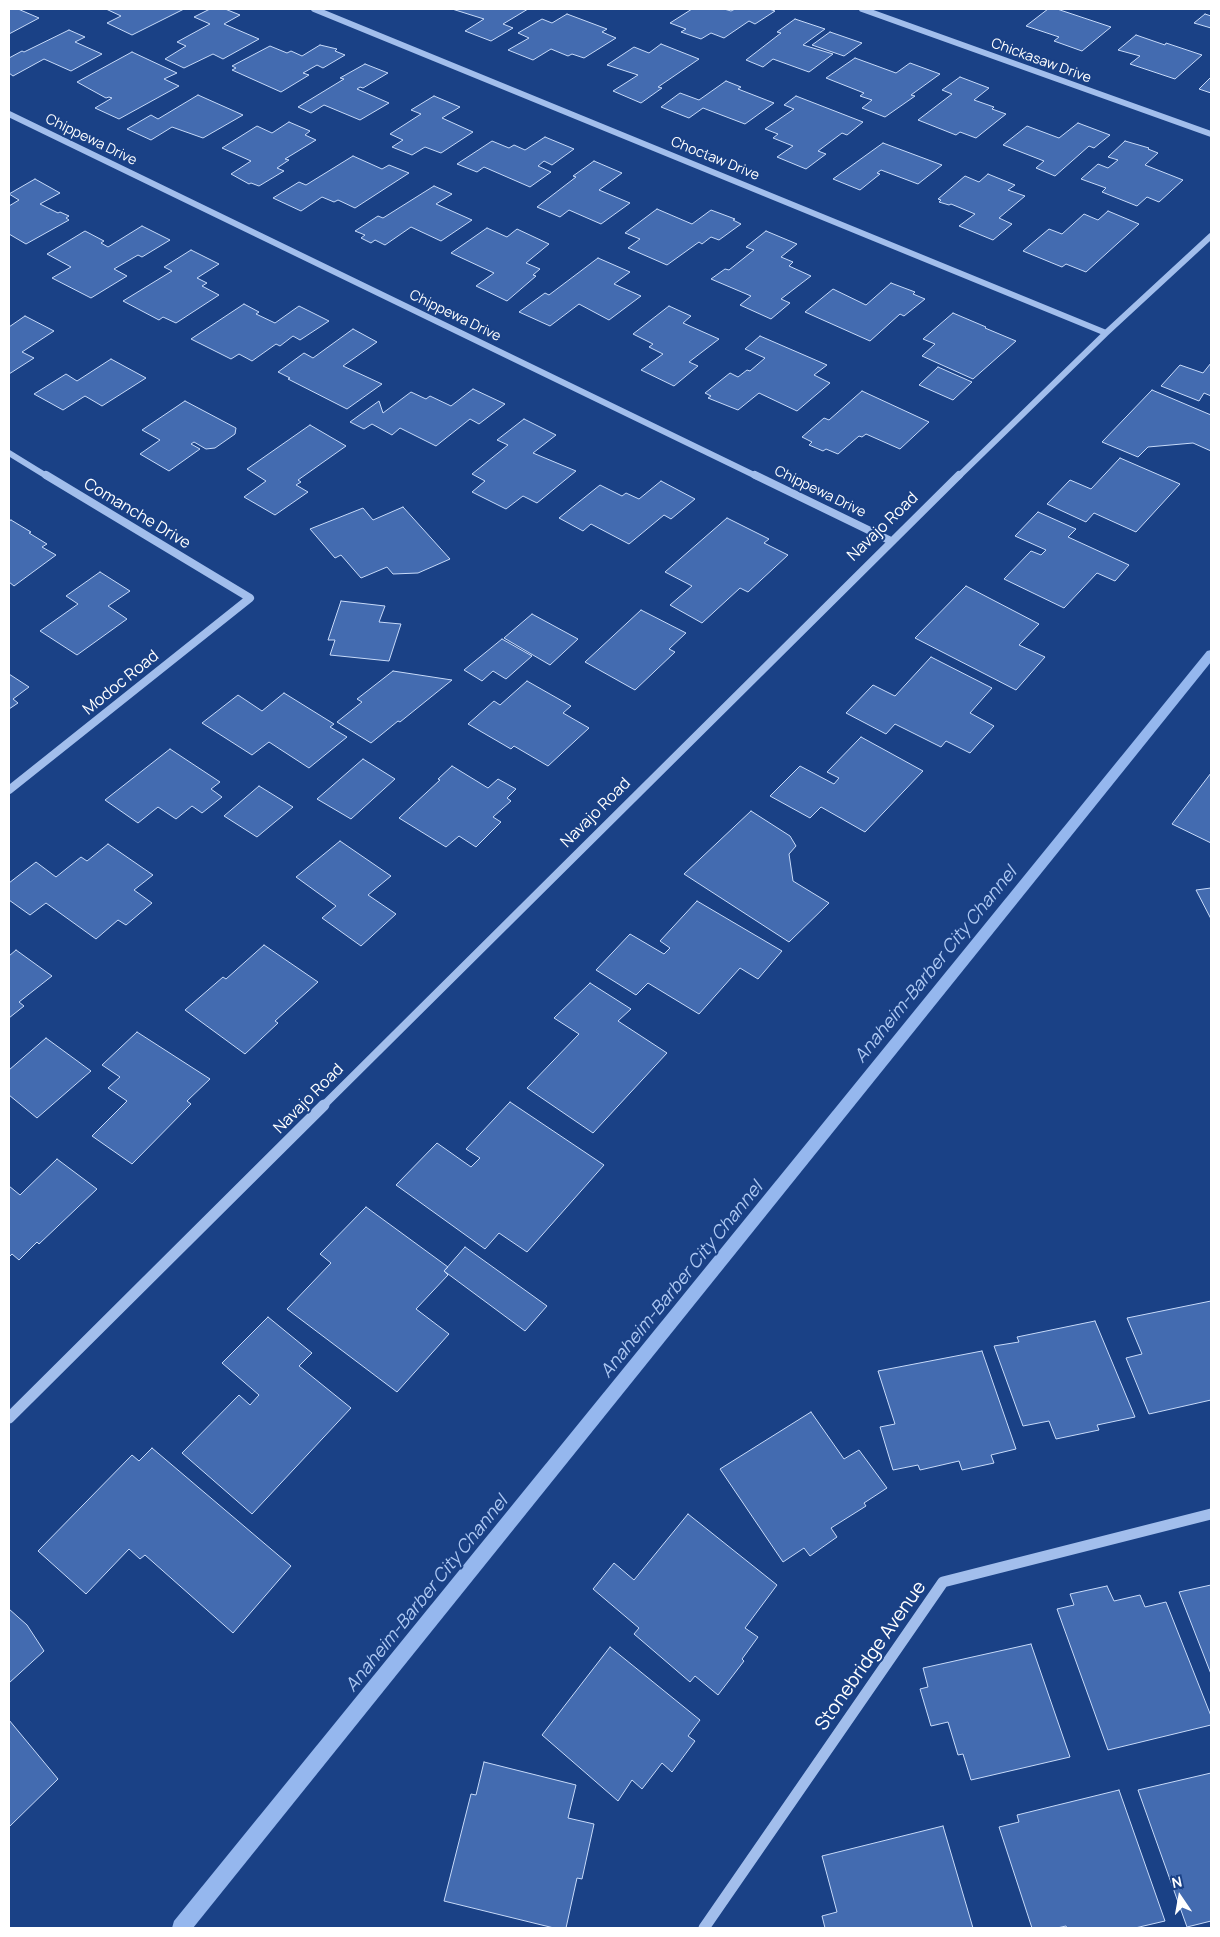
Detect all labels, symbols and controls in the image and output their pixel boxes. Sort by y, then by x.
street label: Chickasaw Drive [989,35,1093,87]
street label: Chippewa Drive [43,111,139,169]
street label: Choctaw Drive [668,134,762,184]
street label: Chippewa Drive [407,287,503,345]
street label: Chippewa Drive [772,463,868,521]
street label: Comanche Drive [80,475,194,553]
street label: Navajo Road [844,489,922,565]
street label: Modoc Road [79,647,163,719]
street label: Navajo Road [557,774,635,852]
water label: Anaheim-Barber City Channel [850,863,1022,1067]
street label: Navajo Road [270,1060,348,1138]
water label: Anaheim-Barber City Channel [596,1178,768,1382]
water label: Anaheim-Barber City Channel [341,1492,513,1696]
street label: Stonebridge Avenue [811,1577,931,1735]
north arrow [1155,1872,1205,1922]
text: N [1170,1872,1184,1892]

